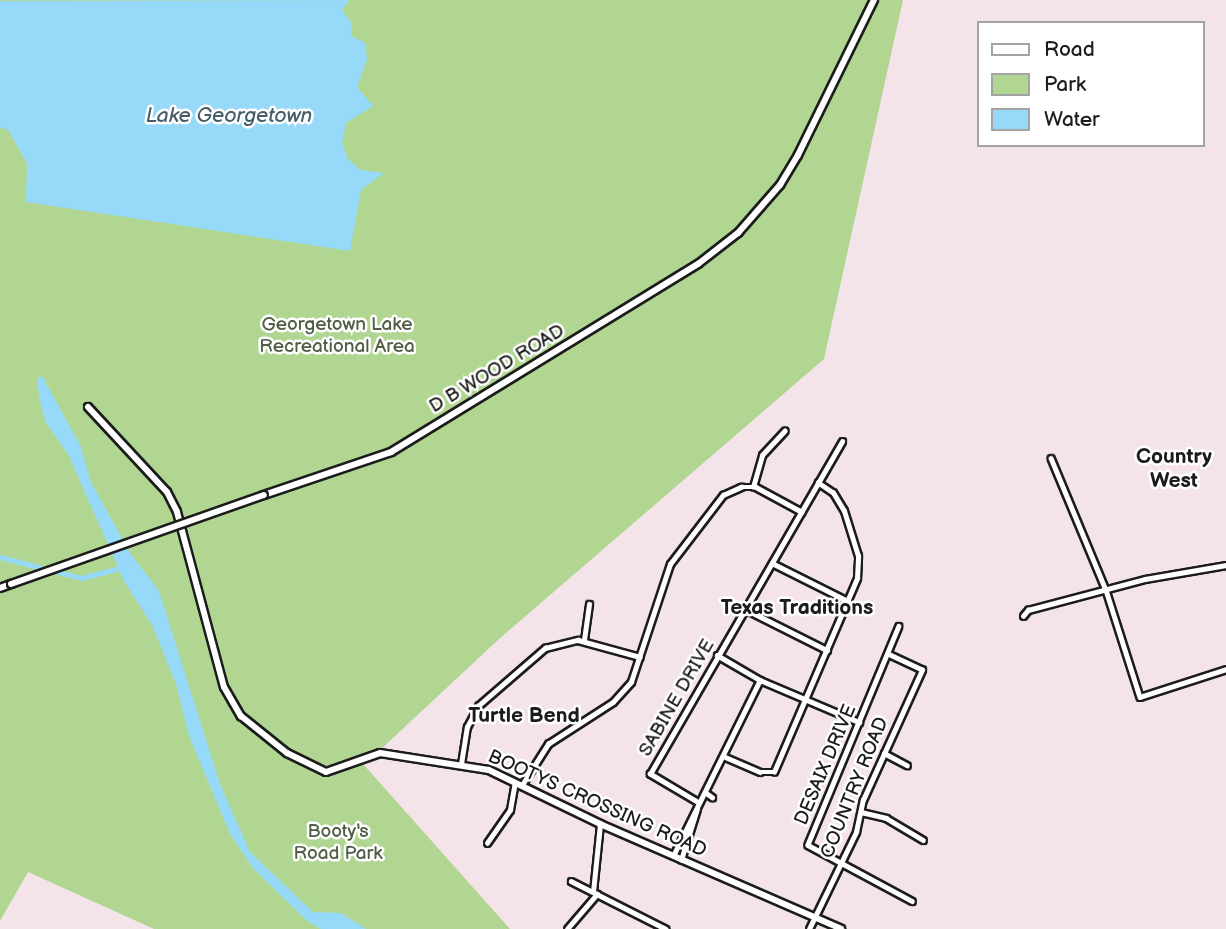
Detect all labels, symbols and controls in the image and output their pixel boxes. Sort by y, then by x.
legend [978,21,1205,147]
text: Road [1044,37,1095,62]
text: Park [1044,72,1086,97]
water label: Lake Georgetown [146,103,312,129]
text: Water [1044,107,1100,132]
park label: Georgetown Lake Recreational Area [259,314,415,358]
street label: D B WOOD ROAD [425,319,569,419]
district label: Country West [1136,444,1212,494]
district label: Texas Traditions [721,595,873,621]
street label: SABINE DRIVE [634,635,720,761]
street label: DESAIX DRIVE [790,701,862,829]
district label: Turtle Bend [468,703,580,729]
street label: COUNTRY ROAD [816,714,894,862]
street label: BOOTYS CROSSING ROAD [484,745,710,863]
park label: Booty's Road Park [293,821,383,865]

